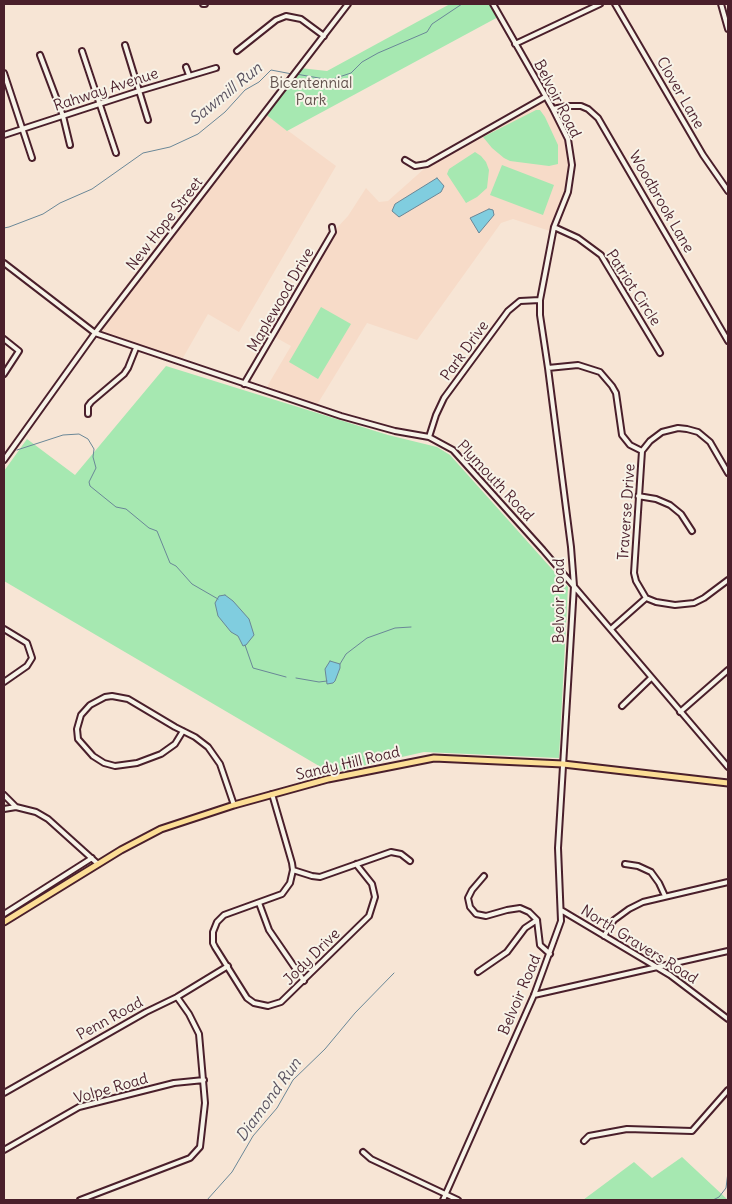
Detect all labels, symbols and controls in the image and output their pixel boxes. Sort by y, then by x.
street label: Clover Lane [652,54,708,132]
street label: Belvoir Road [530,57,584,141]
water label: Sawmill Run [186,59,266,129]
street label: Rahway Avenue [51,65,161,115]
park label: Bicentennial Park [270,75,352,110]
street label: Woodbrook Lane [625,148,697,256]
street label: New Hope Street [123,174,207,274]
street label: Maplewood Drive [244,245,318,355]
street label: Patriot Circle [602,247,664,329]
street label: Park Drive [437,317,493,385]
street label: Plymouth Road [453,437,537,525]
street label: Traverse Drive [615,463,639,561]
street label: Belvoir Road [551,558,569,644]
street label: Sandy Hill Road [294,743,402,785]
street label: North Gravers Road [577,902,701,988]
street label: Jody Drive [280,925,344,989]
street label: Belvoir Road [495,952,545,1038]
street label: Penn Road [74,994,146,1044]
water label: Diamond Run [232,1055,306,1145]
street label: Volpe Road [72,1070,150,1108]

